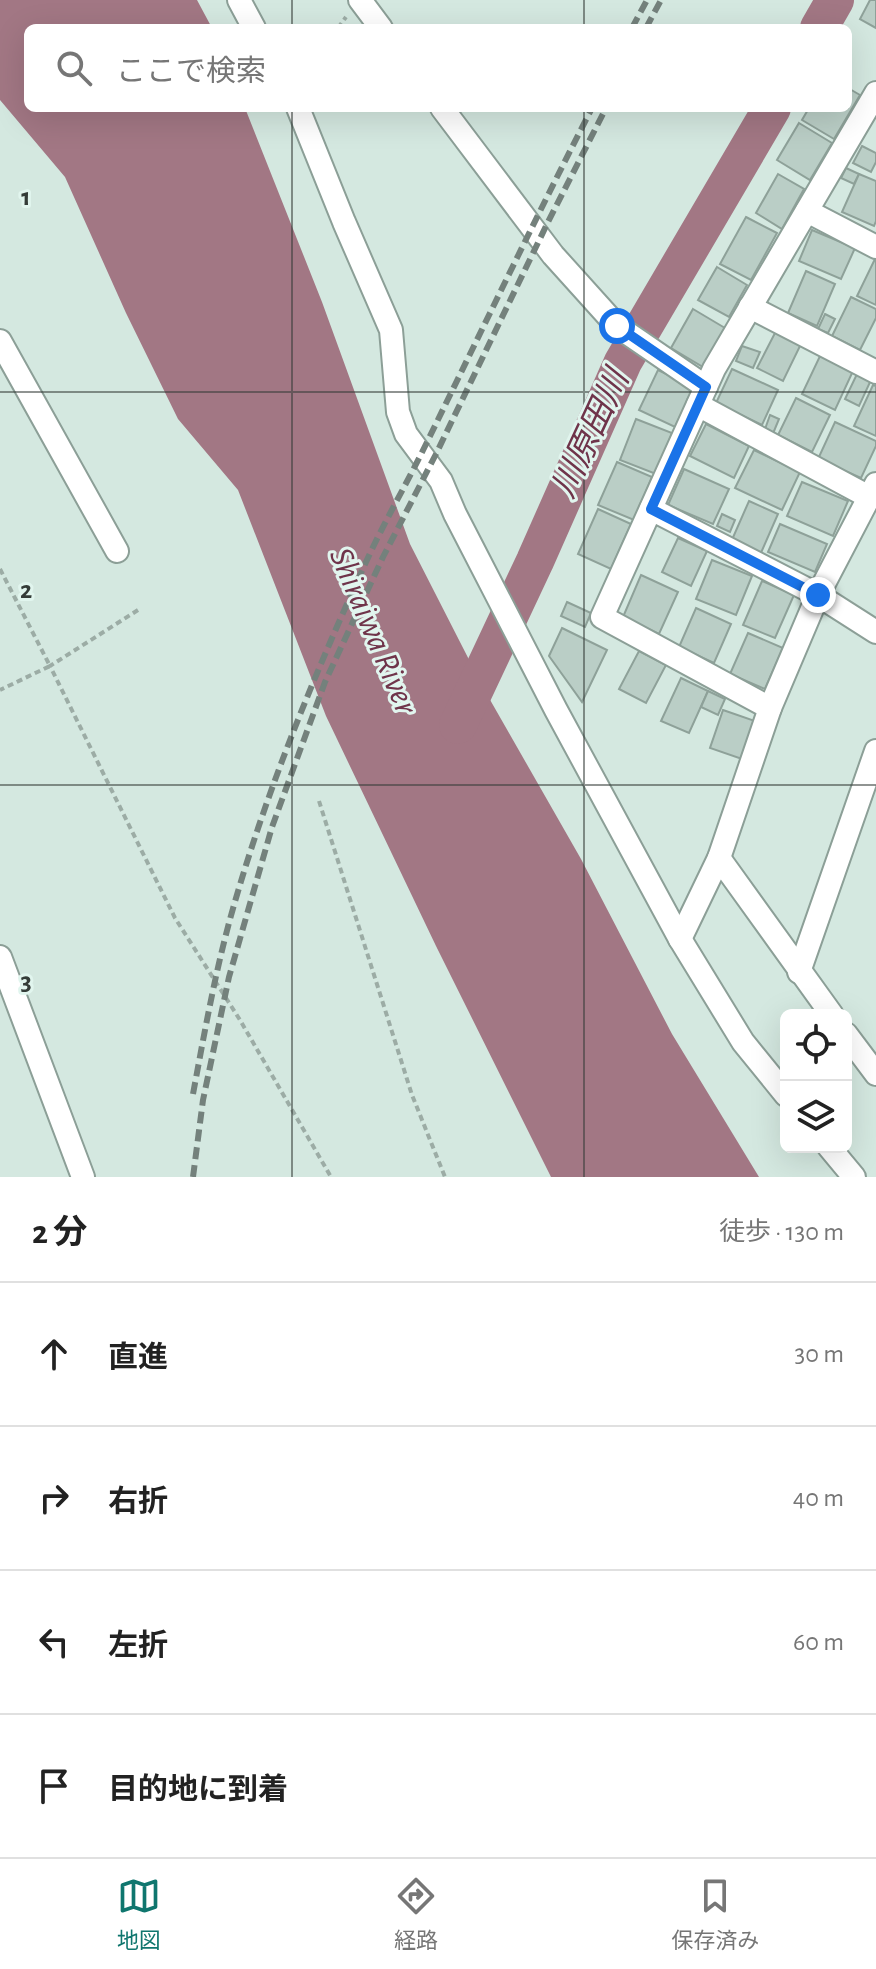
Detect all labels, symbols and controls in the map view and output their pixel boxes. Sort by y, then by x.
search box [24,24,852,112]
icon: search [52,46,96,90]
text: ここで検索 [116,57,266,87]
text: 1 [21,184,31,210]
route start [599,308,635,344]
water label: 川原田川 [547,362,636,503]
water label: Shiraiwa River [323,543,424,720]
text: 2 [20,577,32,603]
route end [800,577,836,613]
text: 3 [20,969,32,995]
map controls [780,1009,852,1153]
button: locate [780,1009,852,1081]
button: layers [780,1081,852,1153]
text: 2 分 [32,1216,87,1250]
text: 徒歩 · 130 m [719,1219,844,1245]
icon: ahead [32,1332,76,1376]
text: 30 m [794,1341,844,1367]
text: 直進 [108,1343,168,1373]
icon: right [32,1476,76,1520]
text: 40 m [793,1485,844,1511]
text: 右折 [108,1487,168,1517]
icon: left [32,1620,76,1664]
text: 60 m [793,1629,844,1655]
text: 左折 [108,1631,168,1661]
icon: arrive [32,1764,76,1808]
text: 目的地に到着 [108,1775,288,1805]
tab: 地図 [117,1874,161,1954]
tab: 経路 [394,1874,438,1954]
tab: 保存済み [671,1874,759,1954]

